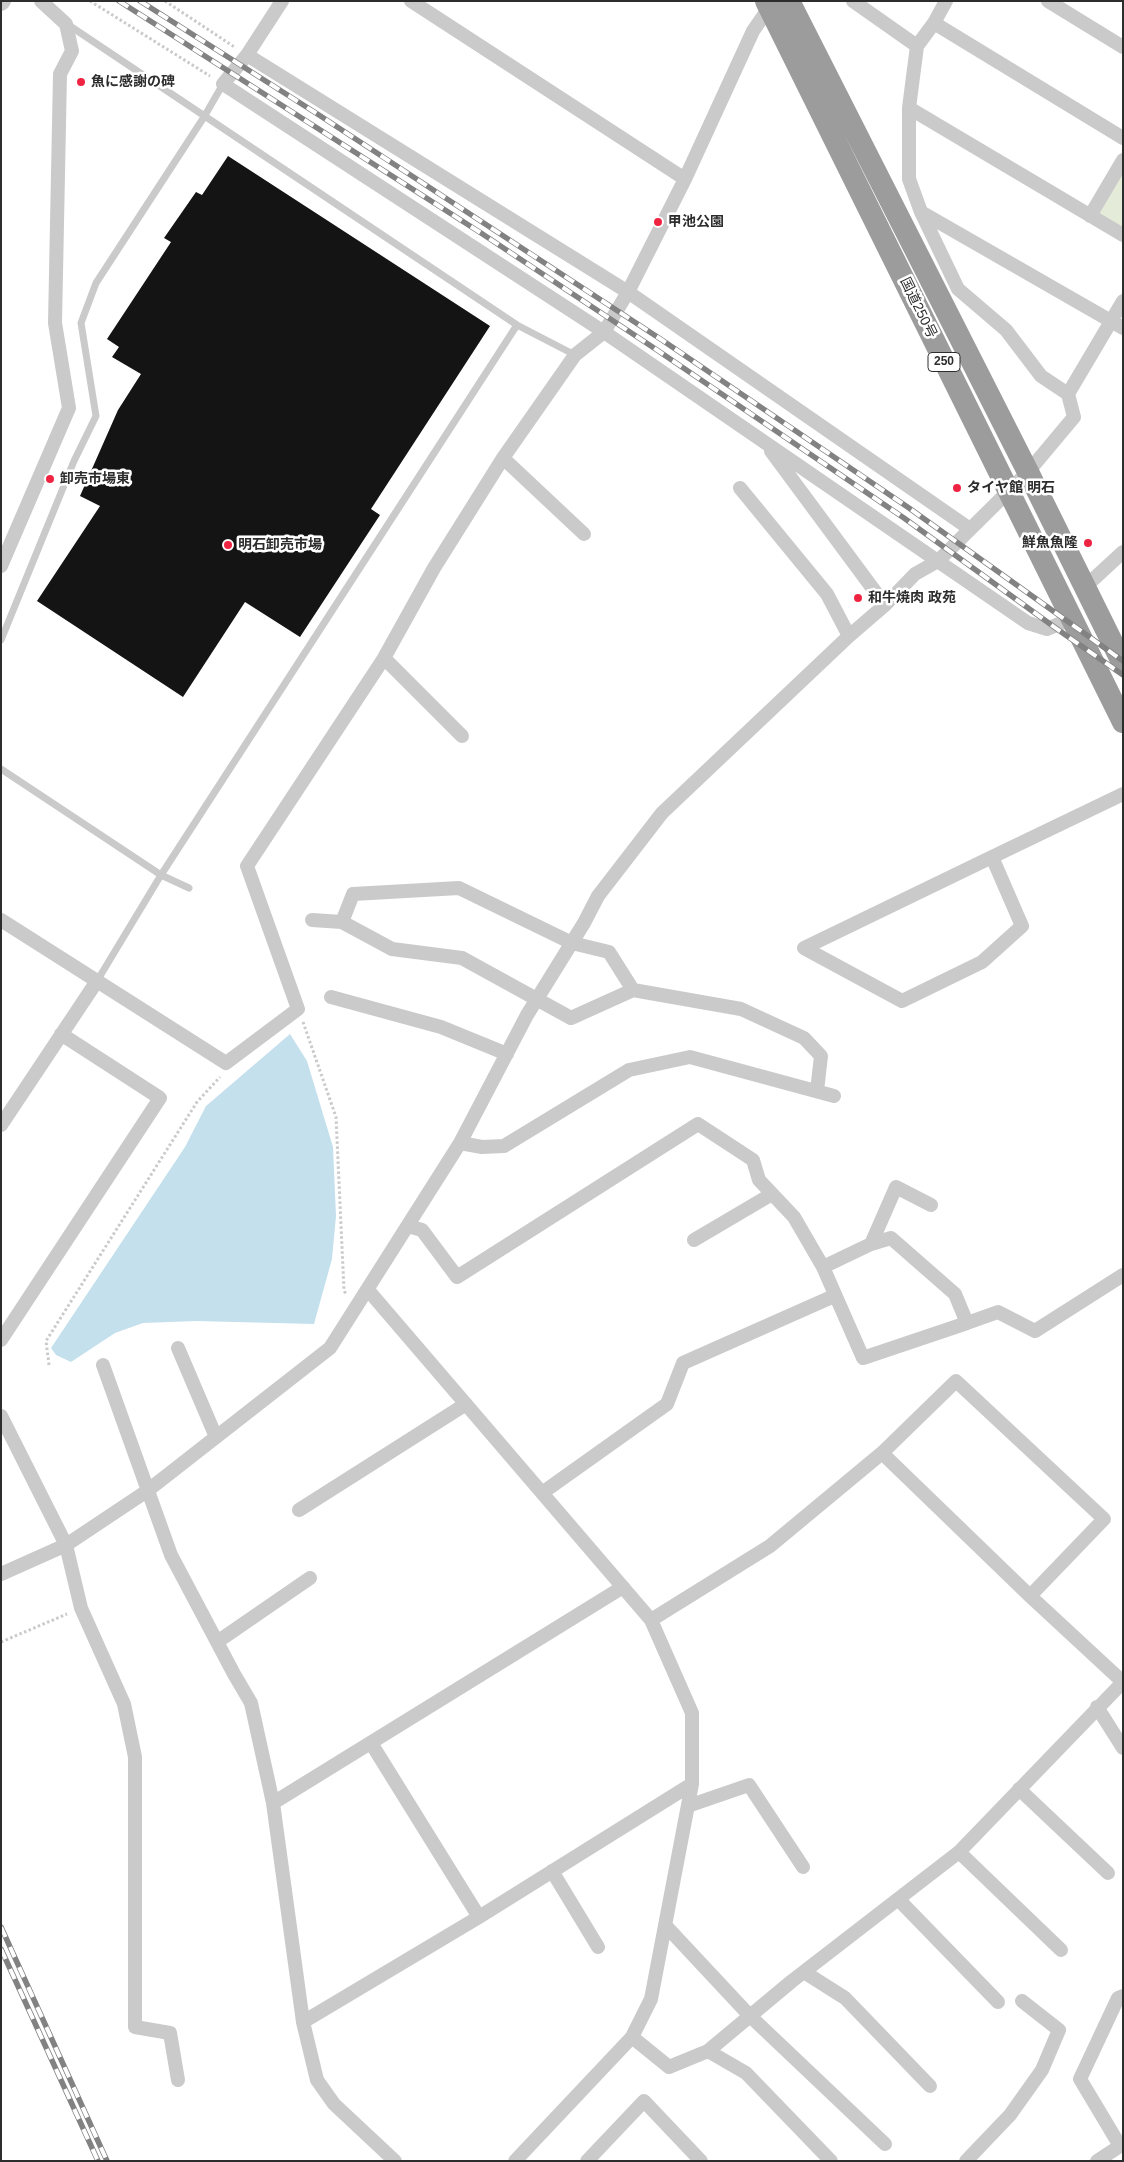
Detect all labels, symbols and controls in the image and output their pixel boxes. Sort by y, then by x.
place label: 魚に感謝の碑 [91,74,175,90]
marker: 魚に感謝の碑 [75,76,87,88]
place label: 甲池公園 [668,214,724,230]
marker: 甲池公園 [652,216,664,228]
street label: 国道250号 [896,275,940,341]
road number: 250 [928,352,960,372]
place label: 卸売市場東 [60,471,130,487]
marker: 卸売市場東 [44,473,56,485]
place label: タイヤ館 明石 [967,480,1055,496]
marker: タイヤ館 明石 [951,482,963,494]
place label: 鮮魚魚隆 [1022,535,1078,551]
place label: 明石卸売市場 [238,537,322,553]
marker: 鮮魚魚隆 [1082,537,1094,549]
marker: 明石卸売市場 [222,539,234,551]
place label: 和牛焼肉 政苑 [868,590,956,606]
marker: 和牛焼肉 政苑 [852,592,864,604]

